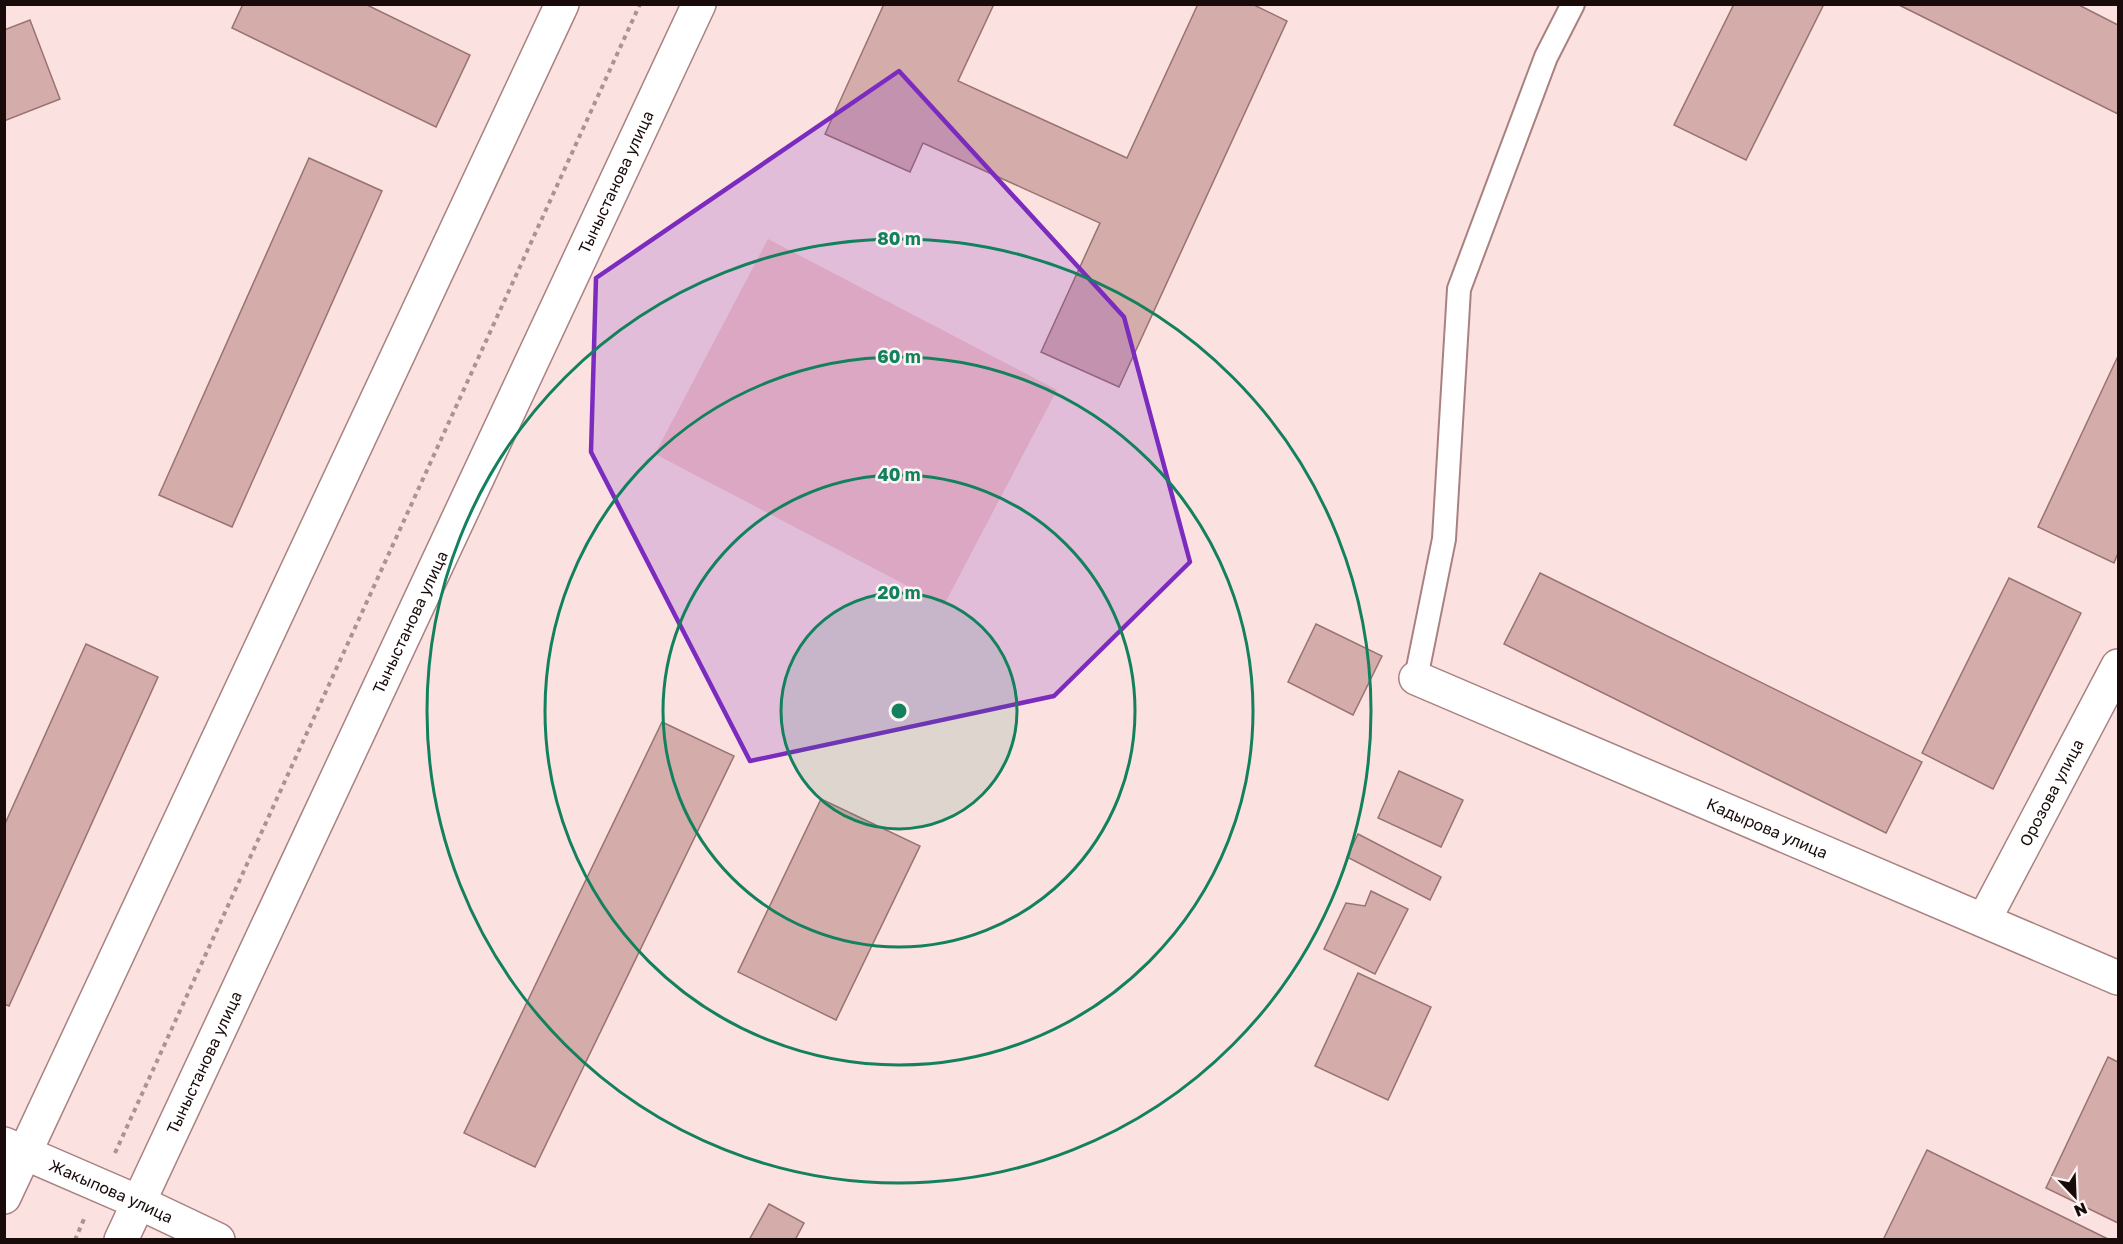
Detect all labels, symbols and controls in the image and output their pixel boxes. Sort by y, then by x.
street label: Тыныстанова улица [574,107,658,257]
text: 80 m [877,227,921,249]
text: 60 m [877,345,921,367]
text: 40 m [877,463,921,485]
street label: Тыныстанова улица [368,548,452,697]
text: 20 m [878,581,920,603]
centre of rings [889,701,909,721]
street label: Орозова улица [2015,736,2088,850]
street label: Кадырова улица [1704,793,1831,863]
street label: Тыныстанова улица [162,988,246,1137]
street label: Жакыпова улица [46,1155,176,1227]
north arrow [2045,1166,2105,1226]
text: N [2071,1198,2090,1221]

